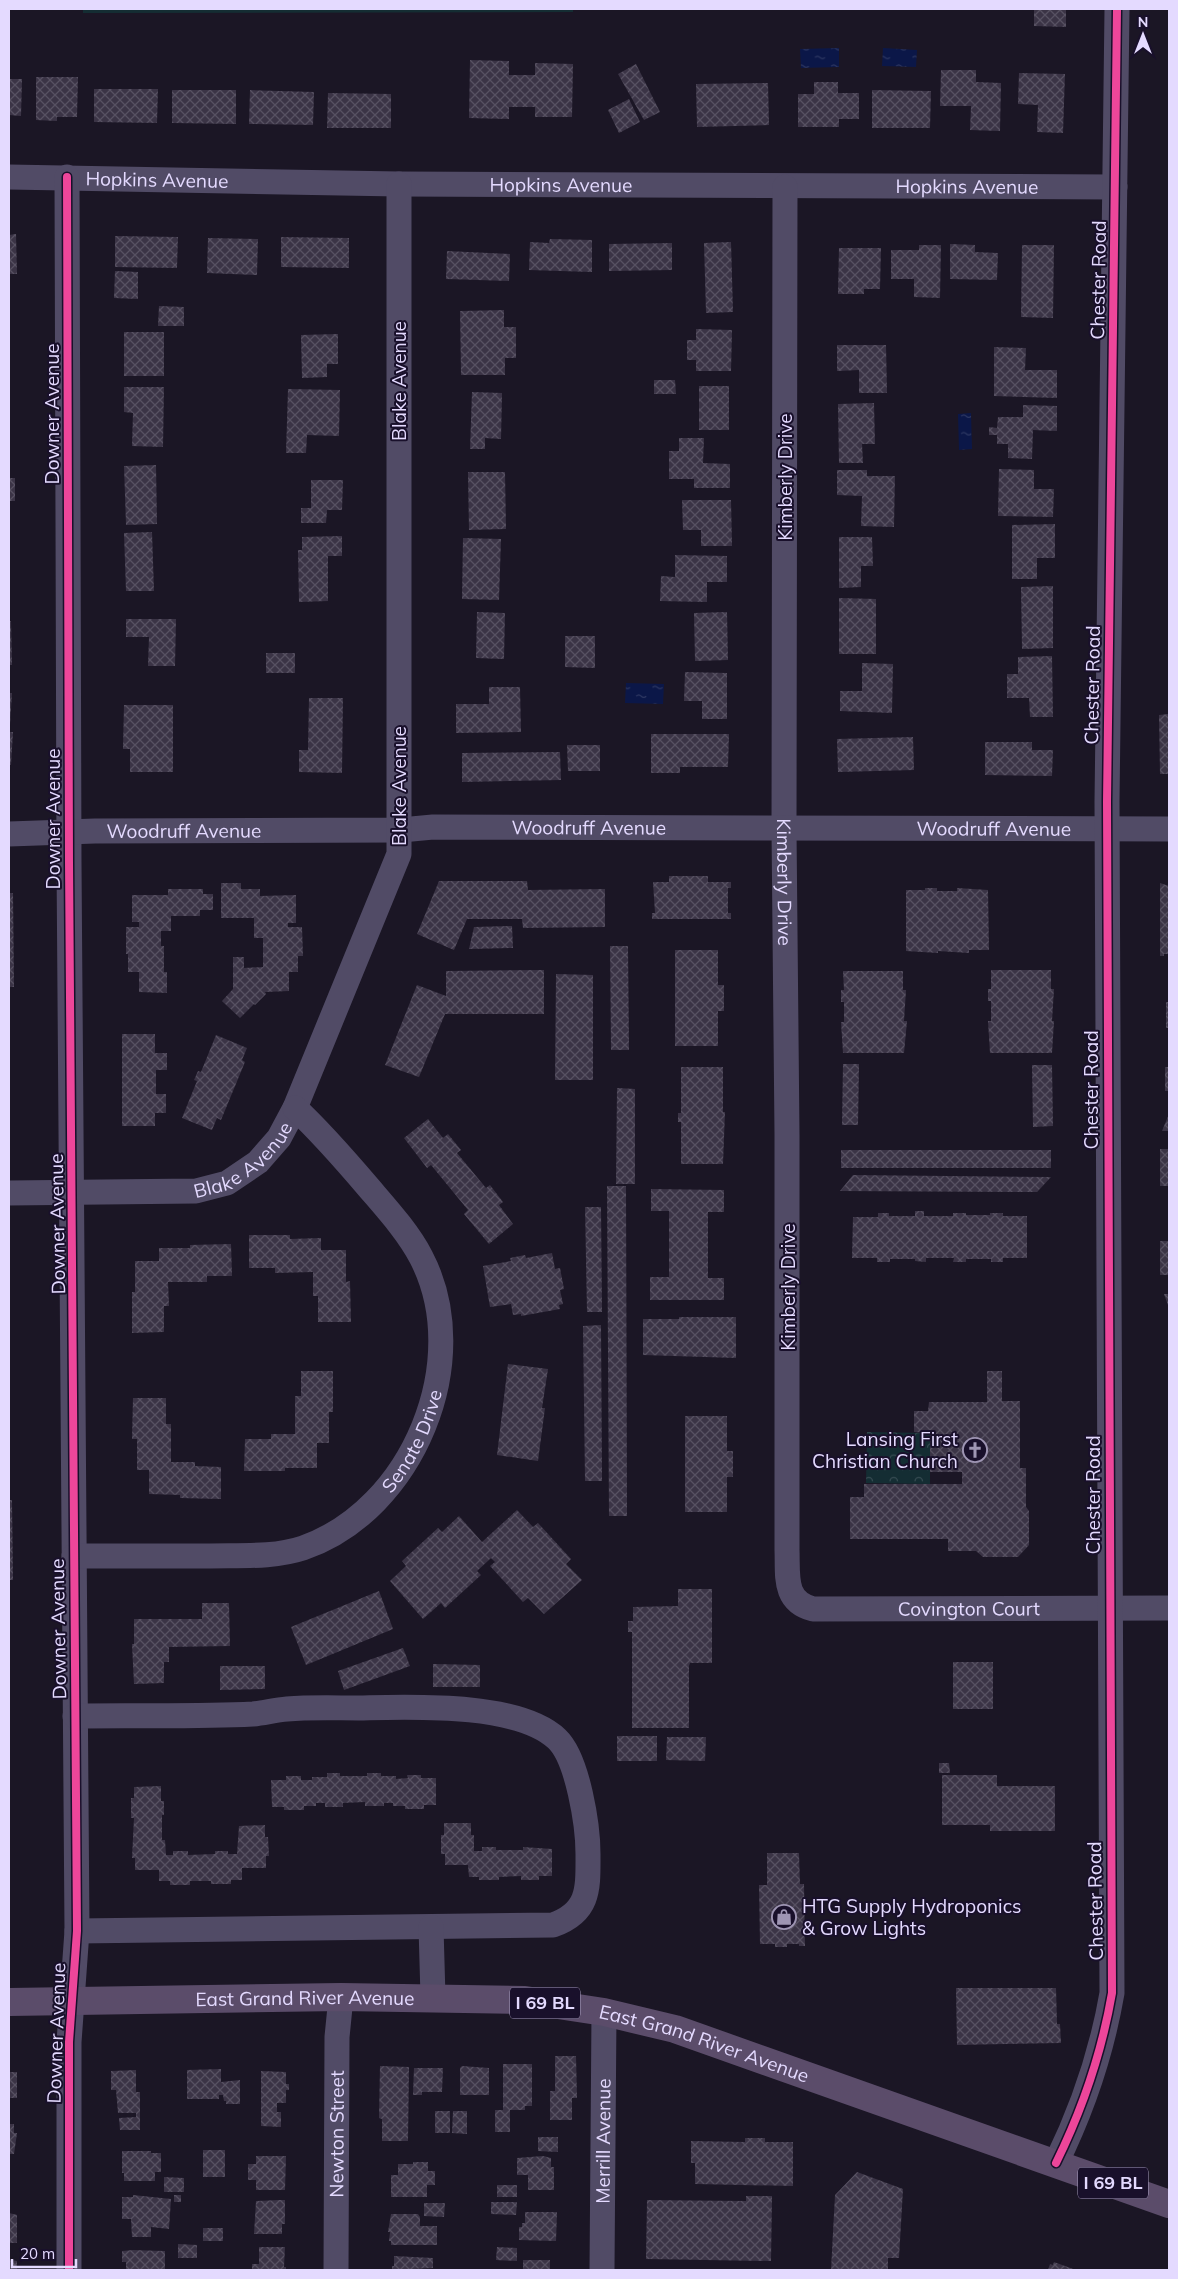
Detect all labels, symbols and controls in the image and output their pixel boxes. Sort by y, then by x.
north arrow [1118,10,1168,60]
text: N [1138,13,1148,31]
street label: Hopkins Avenue [85,166,229,193]
street label: Hopkins Avenue [489,172,632,197]
street label: Hopkins Avenue [895,174,1038,199]
street label: Chester Road [1085,220,1111,340]
street label: Blake Avenue [387,321,411,441]
street label: Downer Avenue [40,344,64,484]
street label: Kimberly Drive [773,413,797,541]
street label: Chester Road [1079,625,1105,745]
street label: Blake Avenue [387,726,411,846]
street label: Downer Avenue [41,749,65,889]
street label: Woodruff Avenue [511,815,666,840]
street label: Woodruff Avenue [916,816,1071,841]
street label: Woodruff Avenue [107,818,261,843]
street label: Kimberly Drive [772,818,797,946]
street label: Chester Road [1079,1030,1103,1150]
street label: Blake Avenue [191,1118,297,1203]
street label: Downer Avenue [44,1153,70,1295]
street label: Kimberly Drive [776,1223,800,1351]
street label: Senate Drive [376,1387,447,1497]
place label: Lansing First Christian Church [812,1427,958,1473]
street label: Chester Road [1081,1435,1105,1555]
church icon: Lansing First Christian Church [962,1437,988,1463]
street label: Downer Avenue [45,1558,71,1700]
street label: Covington Court [898,1596,1040,1621]
street label: Chester Road [1082,1841,1108,1961]
place label: HTG Supply Hydroponics & Grow Lights [802,1894,1021,1940]
shop icon: HTG Supply Hydroponics & Grow Lights [771,1904,797,1930]
street label: Downer Avenue [42,1962,70,2104]
street label: East Grand River Avenue [195,1985,415,2011]
road number: I 69 BL [510,1988,580,2019]
street label: East Grand River Avenue [597,1999,812,2088]
street label: Newton Street [324,2070,349,2198]
street label: Merrill Avenue [591,2078,615,2204]
road number: I 69 BL [1078,2168,1148,2198]
scale bar [12,2236,76,2268]
text: 20 m [20,2244,55,2263]

